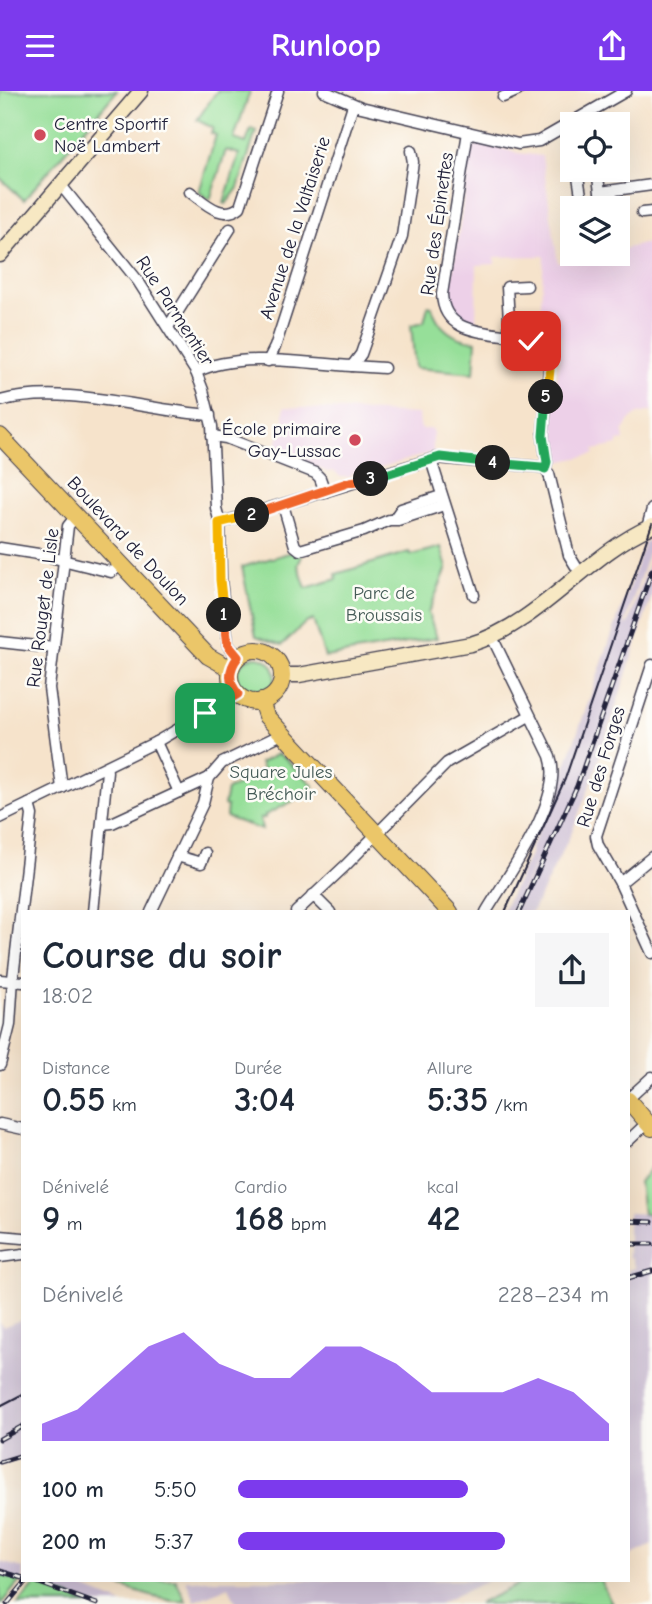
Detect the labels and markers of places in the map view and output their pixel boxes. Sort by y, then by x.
place label: Centre Sportif Noë Lambert [54,113,169,157]
marker: Centre Sportif Noë Lambert [32,127,48,143]
pin [501,311,561,371]
pin: 5 [528,379,564,415]
place label: École primaire Gay-Lussac [222,418,341,462]
marker: École primaire Gay-Lussac [347,432,363,448]
pin: 4 [476,445,510,481]
pin: 3 [354,461,388,497]
pin: 2 [234,497,270,533]
pin: 1 [206,597,242,633]
pin [175,683,235,743]

